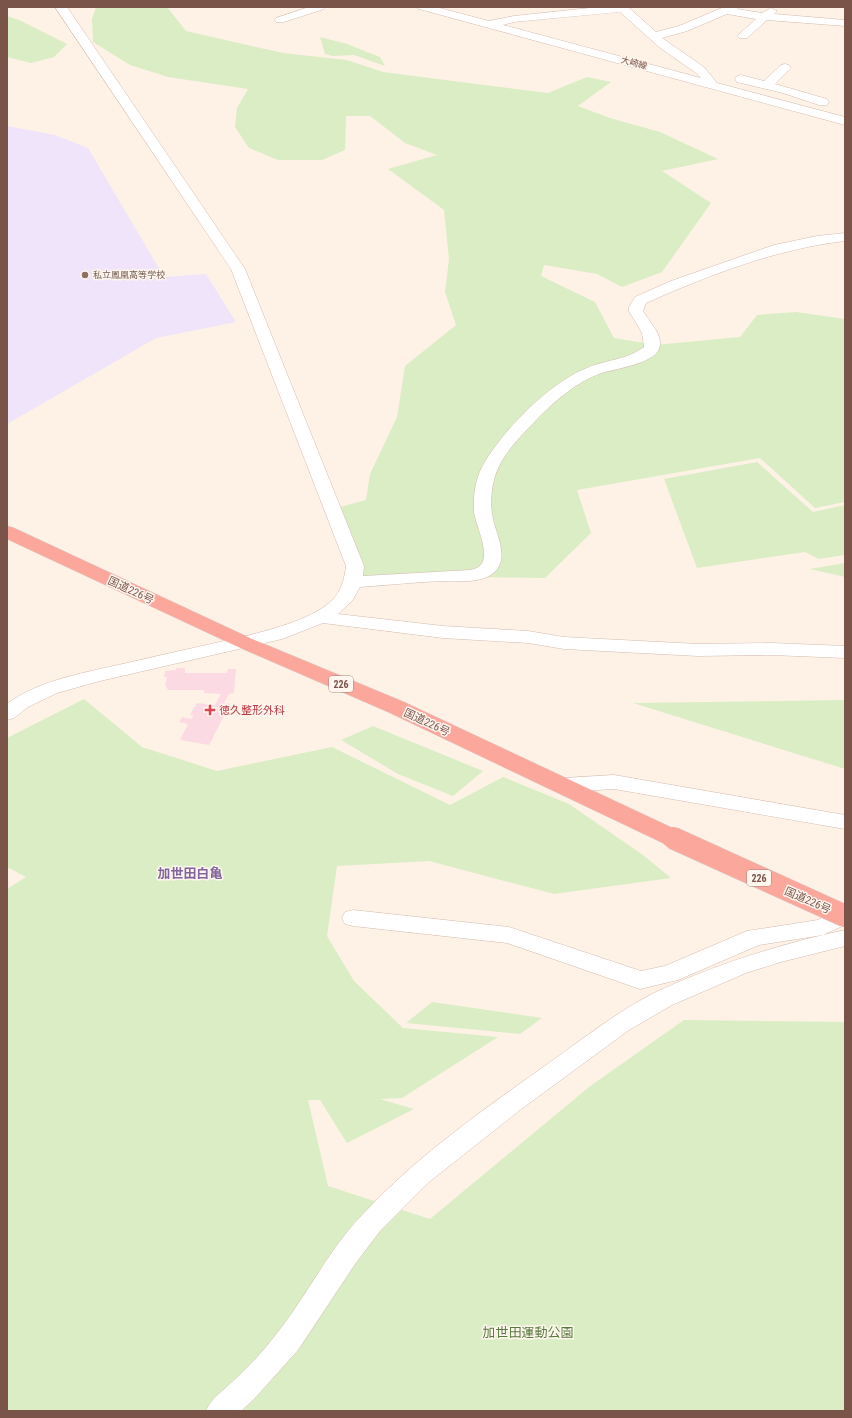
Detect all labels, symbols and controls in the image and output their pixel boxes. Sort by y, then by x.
street label: 大崎線 [620,55,649,72]
marker: 私立鳳凰高等学校 [80,270,90,280]
place label: 私立鳳凰高等学校 [93,270,165,280]
street label: 国道226号 [106,574,156,607]
road number: 226 [329,676,353,692]
marker: 徳久整形外科 [204,704,216,716]
place label: 徳久整形外科 [219,704,285,717]
street label: 国道226号 [402,706,452,739]
district label: 加世田白亀 [157,866,223,881]
road number: 226 [747,870,771,886]
street label: 国道226号 [783,884,833,916]
park label: 加世田運動公園 [482,1325,574,1340]

